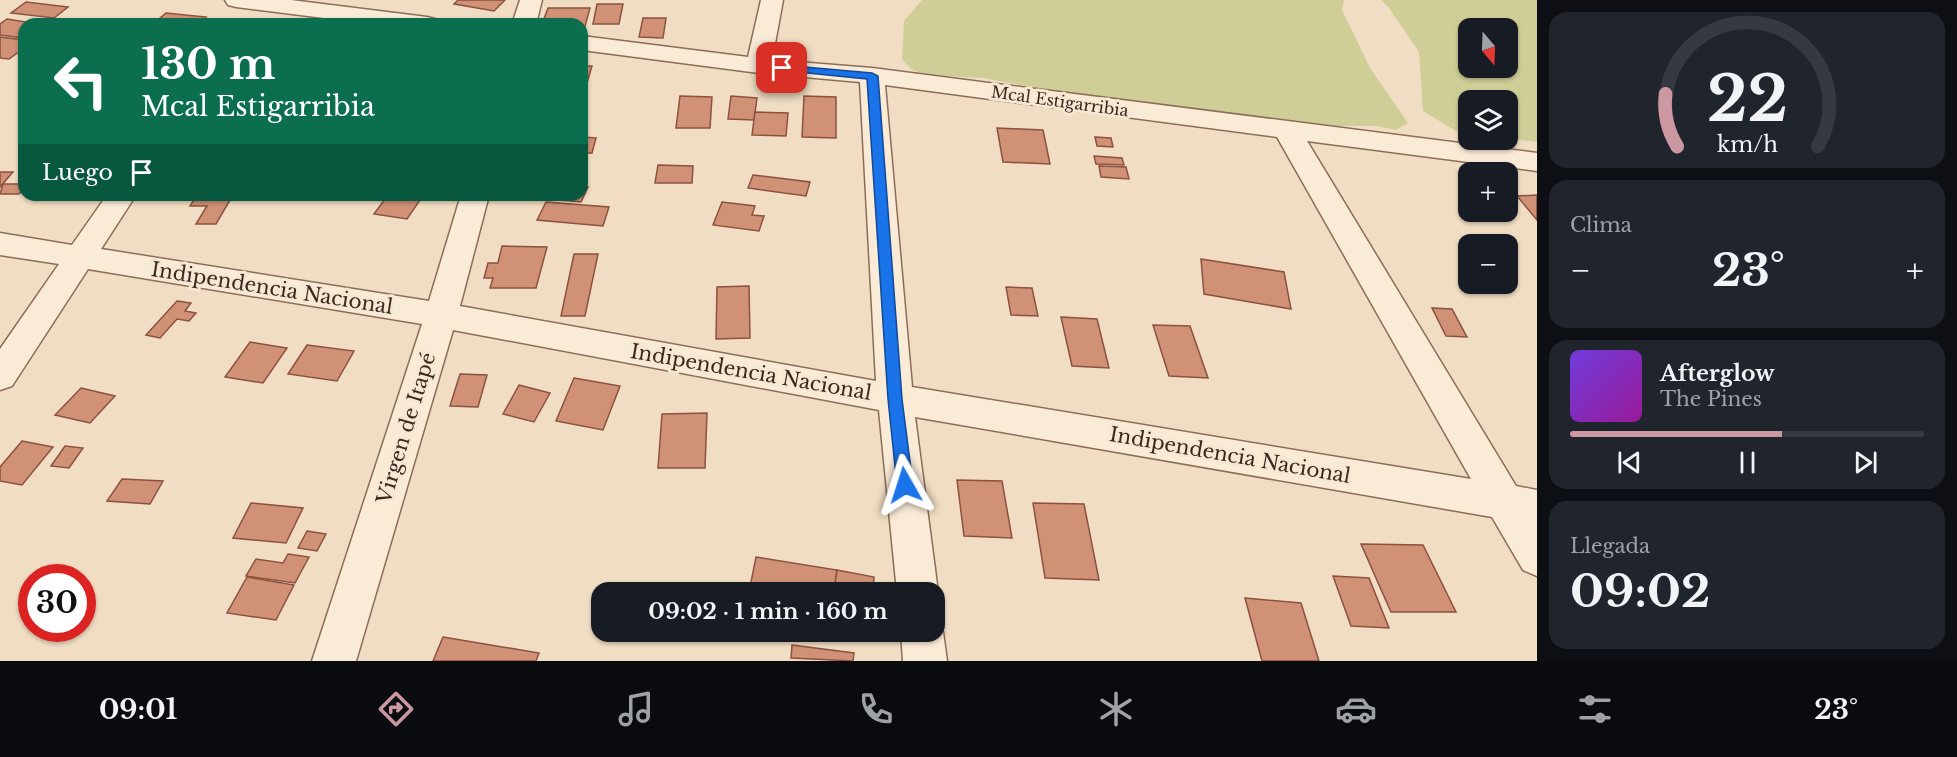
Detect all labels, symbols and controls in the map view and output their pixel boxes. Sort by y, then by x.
north arrow [1458,18,1518,78]
map controls [1458,18,1518,294]
text: 130 m [141,38,275,90]
icon: left [42,42,120,120]
pin [756,42,807,93]
icon: arrive [765,51,798,84]
text: 22 [1706,60,1788,138]
street label: Mcal Estigarribia [990,81,1130,121]
text: Mcal Estigarribia [141,90,375,123]
button: layers [1458,90,1518,150]
text: km/h [1717,131,1778,158]
icon: arrive [125,156,158,189]
text: Luego [42,159,113,186]
button: + [1458,162,1518,222]
text: Clima [1570,213,1632,237]
button: − [1458,234,1518,294]
text: 23° [1712,242,1785,298]
text: − [1570,250,1591,291]
text: + [1906,250,1924,291]
street label: Indipendencia Nacional [149,257,395,319]
street label: Indipendencia Nacional [629,339,873,405]
street label: Virgen de Itapé [371,349,440,508]
text: Afterglow [1660,360,1775,387]
text: The Pines [1660,387,1762,411]
street label: Indipendencia Nacional [1108,422,1352,488]
icon: previous [1613,446,1646,479]
icon: pause [1731,446,1764,479]
icon: next [1849,446,1882,479]
position arrow [873,453,937,517]
text: Llegada [1570,534,1650,558]
text: 09:02 [1570,563,1710,619]
speed limit sign: 30 [18,564,96,642]
text: 09:02 · 1 min · 160 m [648,598,888,625]
icon: directions [375,688,417,730]
icon: music [615,688,657,730]
icon: phone [855,688,897,730]
icon: climate [1095,688,1137,730]
icon: car [1335,688,1377,730]
icon: filters [1574,688,1616,730]
text: 09:01 [99,693,177,726]
text: 23° [1814,693,1858,726]

